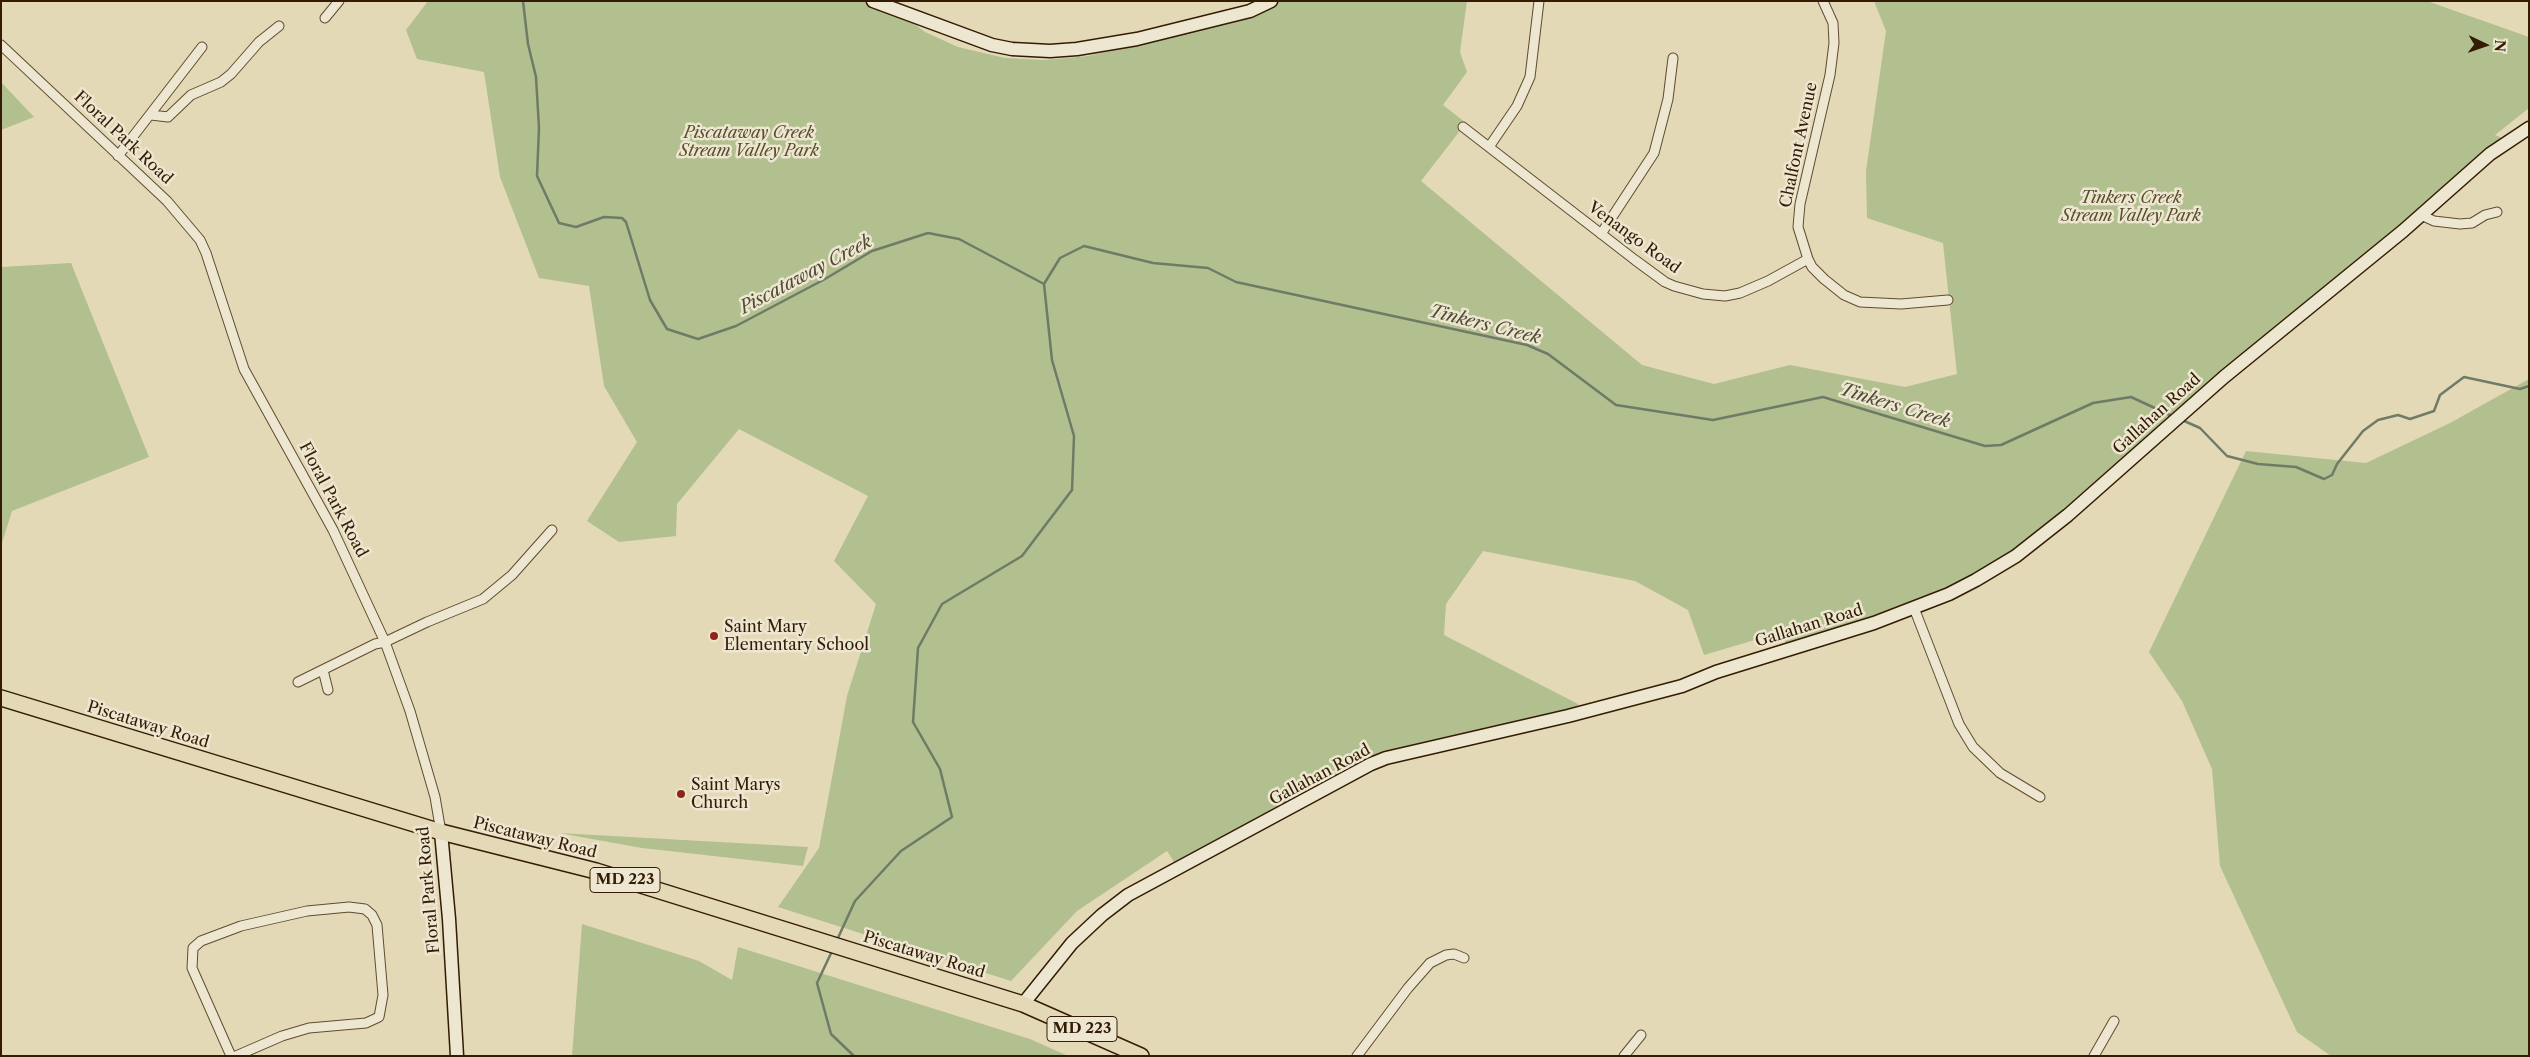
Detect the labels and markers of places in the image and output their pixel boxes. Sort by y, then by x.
place label: Saint Mary Elementary School [724,617,869,655]
marker: Saint Mary Elementary School [708,630,720,642]
place label: Saint Marys Church [691,775,781,813]
marker: Saint Marys Church [675,788,687,800]

